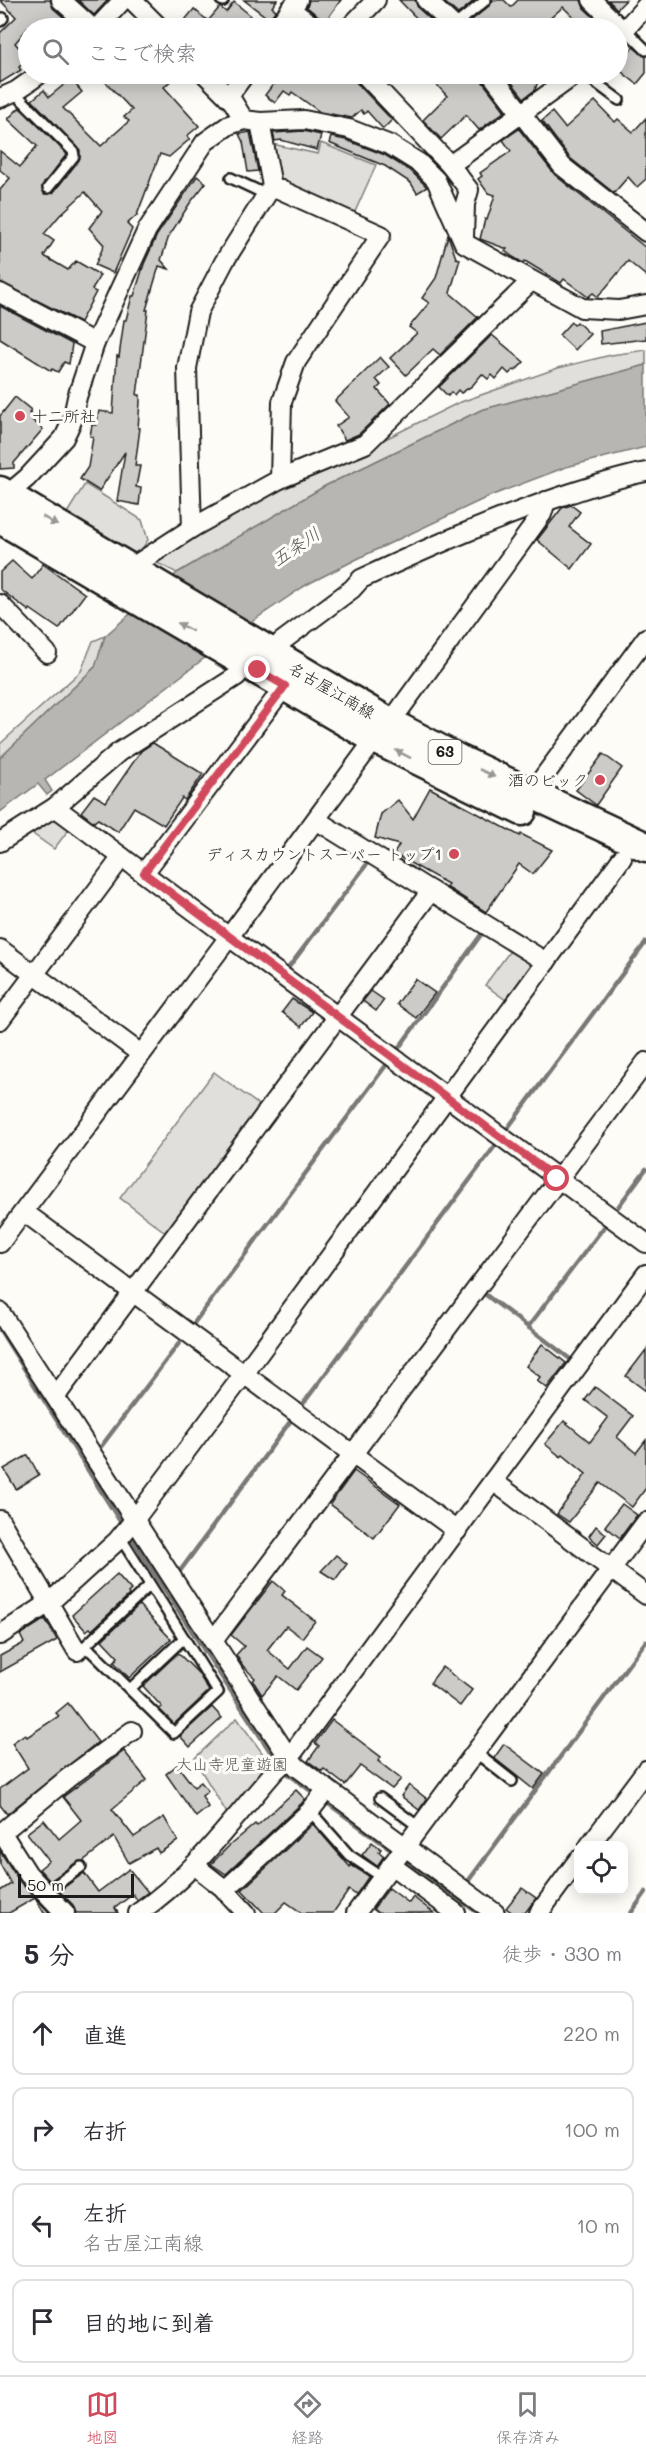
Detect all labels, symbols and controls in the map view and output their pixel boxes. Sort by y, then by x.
search box [18,18,628,84]
icon: search [39,35,72,68]
text: ここで検索 [87,38,197,67]
place label: 十二所社 [32,405,96,426]
marker: 十二所社 [13,409,27,423]
one-way arrow [42,516,58,527]
water label: 五条川 [266,521,325,571]
one-way arrow [176,622,193,632]
route end [244,656,270,682]
street label: 名古屋江南線 [285,656,379,723]
road number: 63 [428,740,462,764]
one-way arrow [395,749,412,758]
one-way arrow [479,768,496,778]
place label: 酒のビック [508,769,588,790]
marker: 酒のビック [593,773,607,787]
place label: ディスカウントスーパー トップ1 [206,843,442,864]
marker: ディスカウントスーパー トップ1 [447,847,461,861]
route start [543,1165,569,1191]
park label: 大山寺児童遊園 [176,1753,288,1774]
map controls [574,1841,628,1895]
button: locate [574,1841,628,1895]
scale bar [18,1871,134,1898]
text: 50 m [27,1874,64,1895]
text: 5 分 [24,1937,75,1971]
text: 徒歩 · 330 m [502,1940,622,1966]
icon: ahead [26,2017,59,2050]
text: 直進 [83,2020,127,2049]
text: 220 m [563,2020,620,2046]
icon: right [26,2113,59,2146]
text: 右折 [83,2116,127,2145]
text: 100 m [564,2116,620,2142]
text: 左折 [83,2198,127,2227]
icon: left [26,2209,59,2242]
text: 10 m [576,2212,620,2238]
text: 名古屋江南線 [83,2229,203,2255]
icon: arrive [26,2305,59,2338]
text: 目的地に到着 [83,2308,215,2337]
tab: 地図 [86,2388,119,2448]
tab: 経路 [291,2388,324,2448]
tab: 保存済み [496,2388,560,2448]

